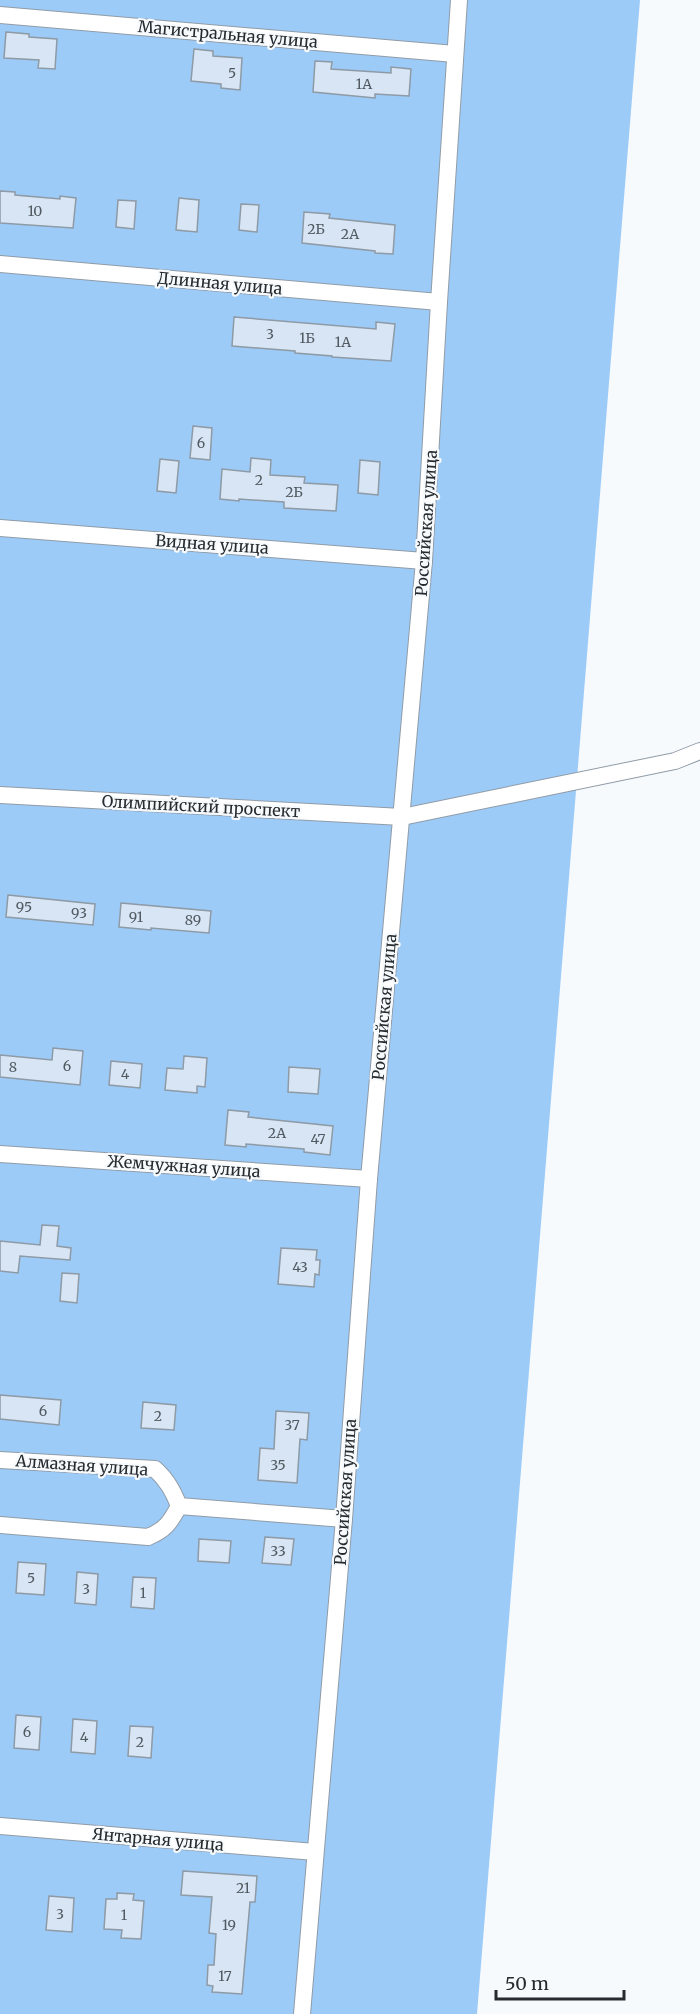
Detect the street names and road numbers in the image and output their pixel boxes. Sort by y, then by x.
street label: Магистральная улица [137,16,319,52]
street label: Длинная улица [157,268,284,298]
street label: Российская улица [411,449,441,597]
street label: Видная улица [155,530,270,558]
street label: Олимпийский проспект [101,791,301,821]
street label: Российская улица [368,933,400,1081]
street label: Жемчужная улица [107,1151,262,1181]
street label: Российская улица [330,1418,360,1566]
street label: Алмазная улица [14,1450,149,1480]
street label: Янтарная улица [91,1823,225,1855]

